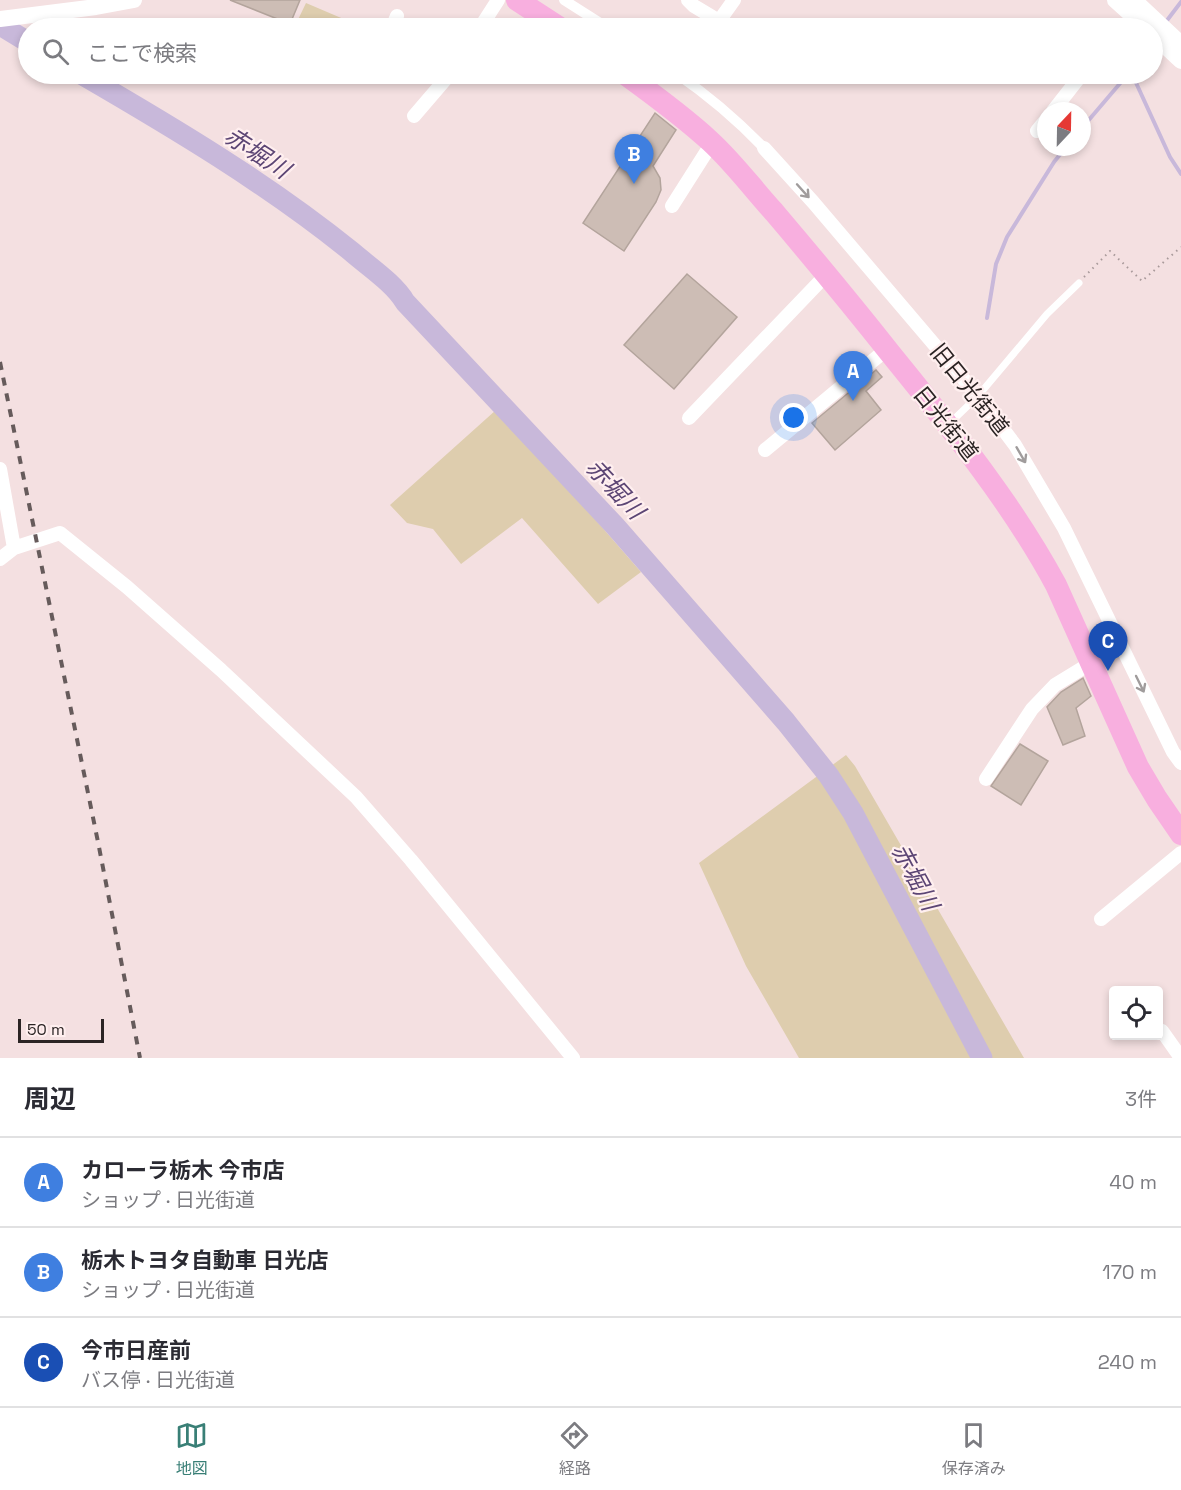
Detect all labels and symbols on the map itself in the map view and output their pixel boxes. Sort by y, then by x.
north arrow [1037,102,1091,156]
water label: 赤堀川 [219,120,298,187]
pin: B [614,134,654,184]
one-way arrow [796,183,810,198]
street label: 旧日光街道 [925,338,1015,440]
pin: A [834,352,872,401]
street label: 日光街道 [908,380,984,466]
your location [779,403,808,432]
one-way arrow [1015,446,1027,463]
water label: 赤堀川 [579,452,653,528]
pin: C [1088,622,1128,671]
one-way arrow [1134,674,1146,692]
water label: 赤堀川 [885,838,947,918]
scale bar [18,1016,104,1044]

